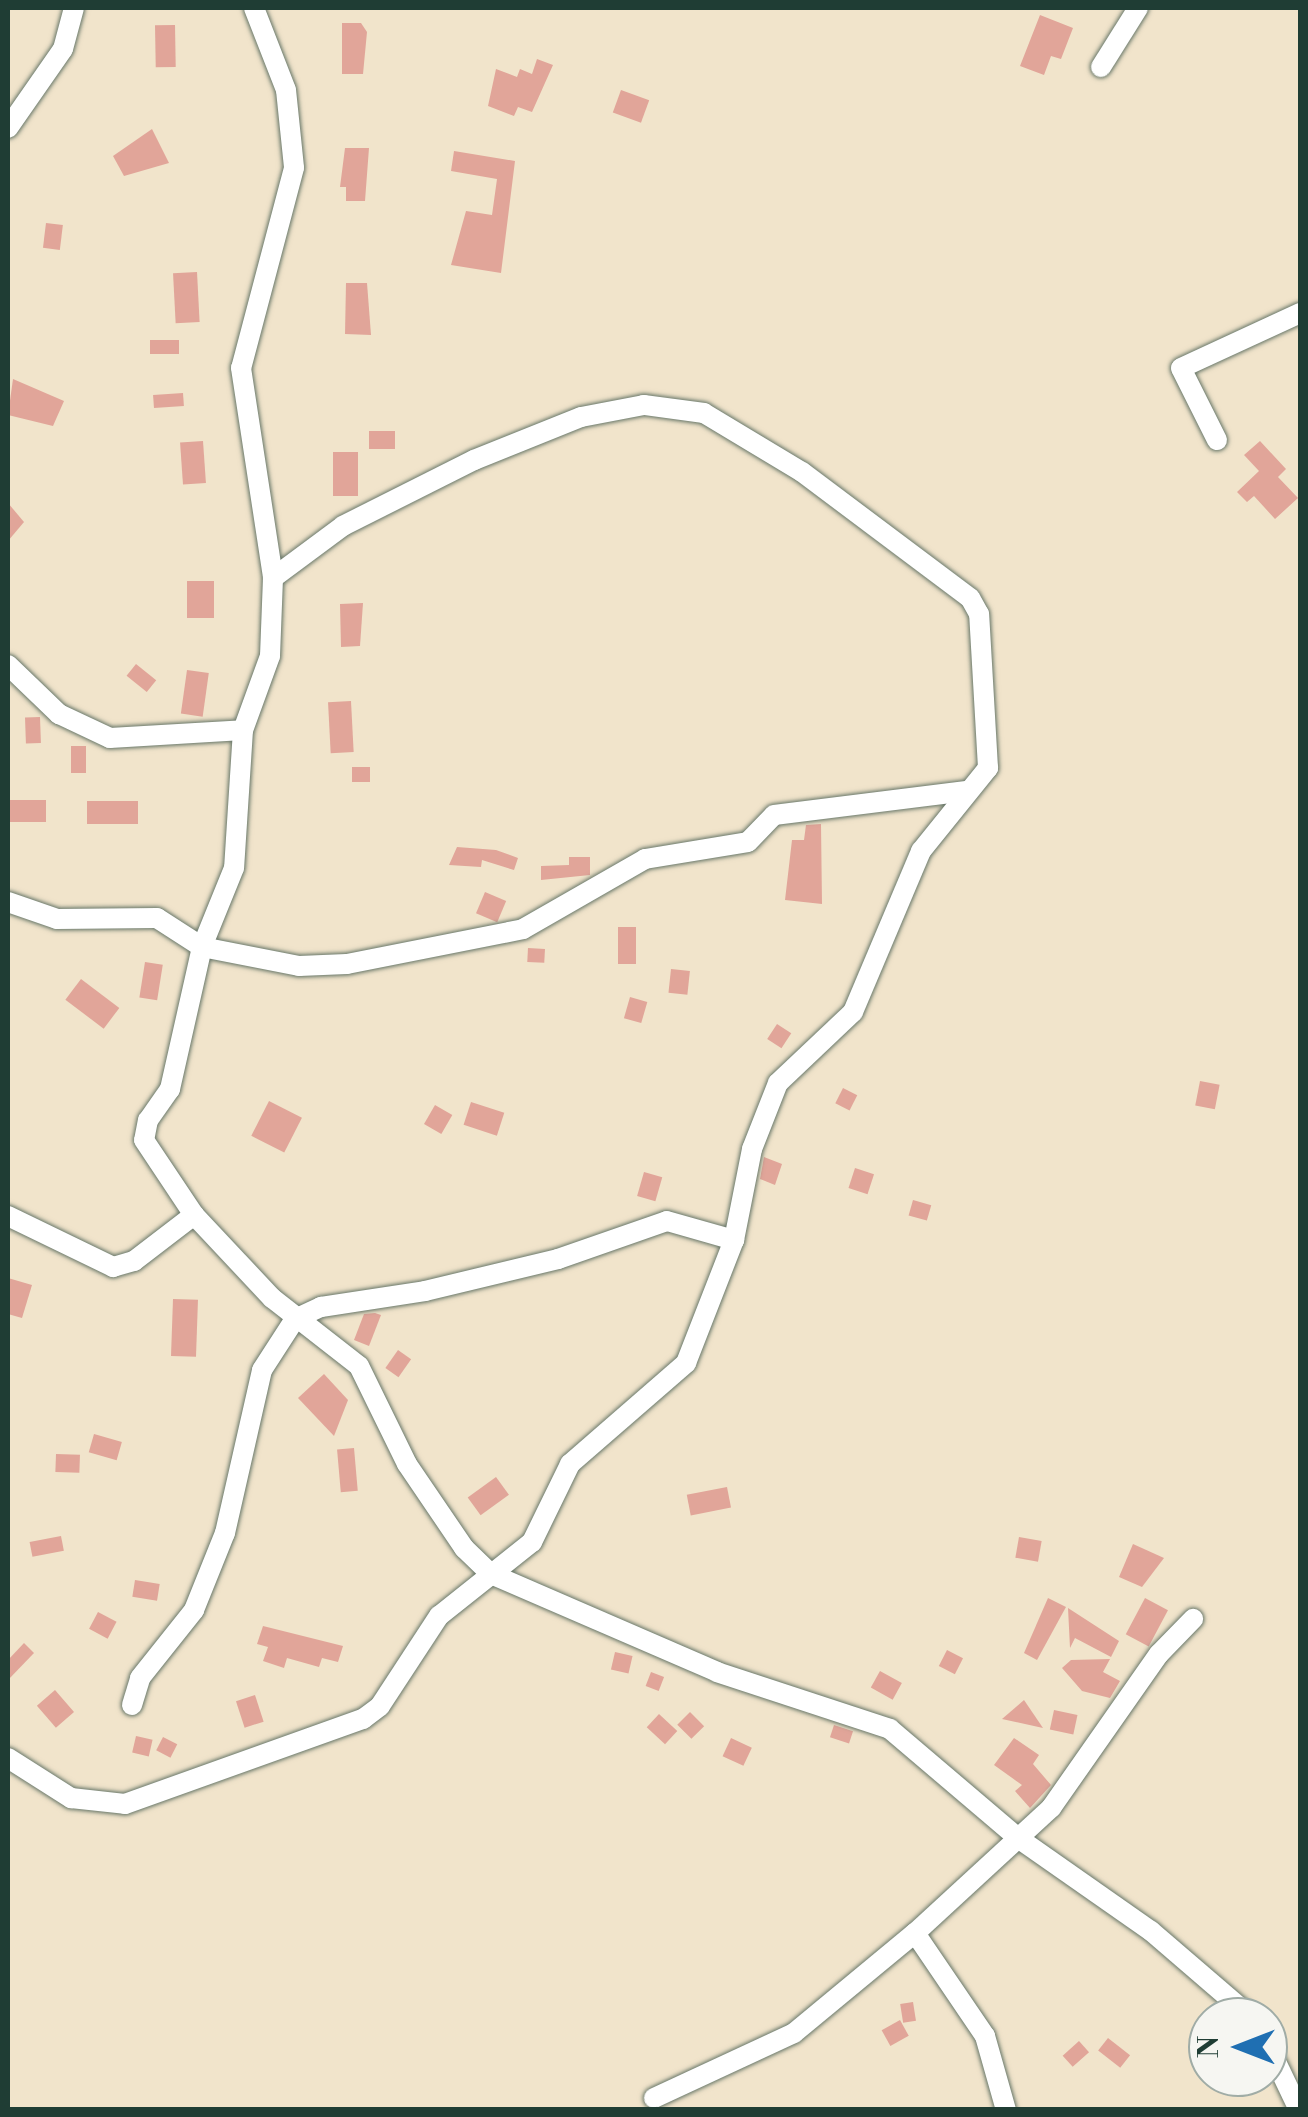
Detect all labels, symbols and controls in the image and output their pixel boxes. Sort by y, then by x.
north arrow [1188,1997,1288,2097]
text: N [1192,2036,1227,2058]

